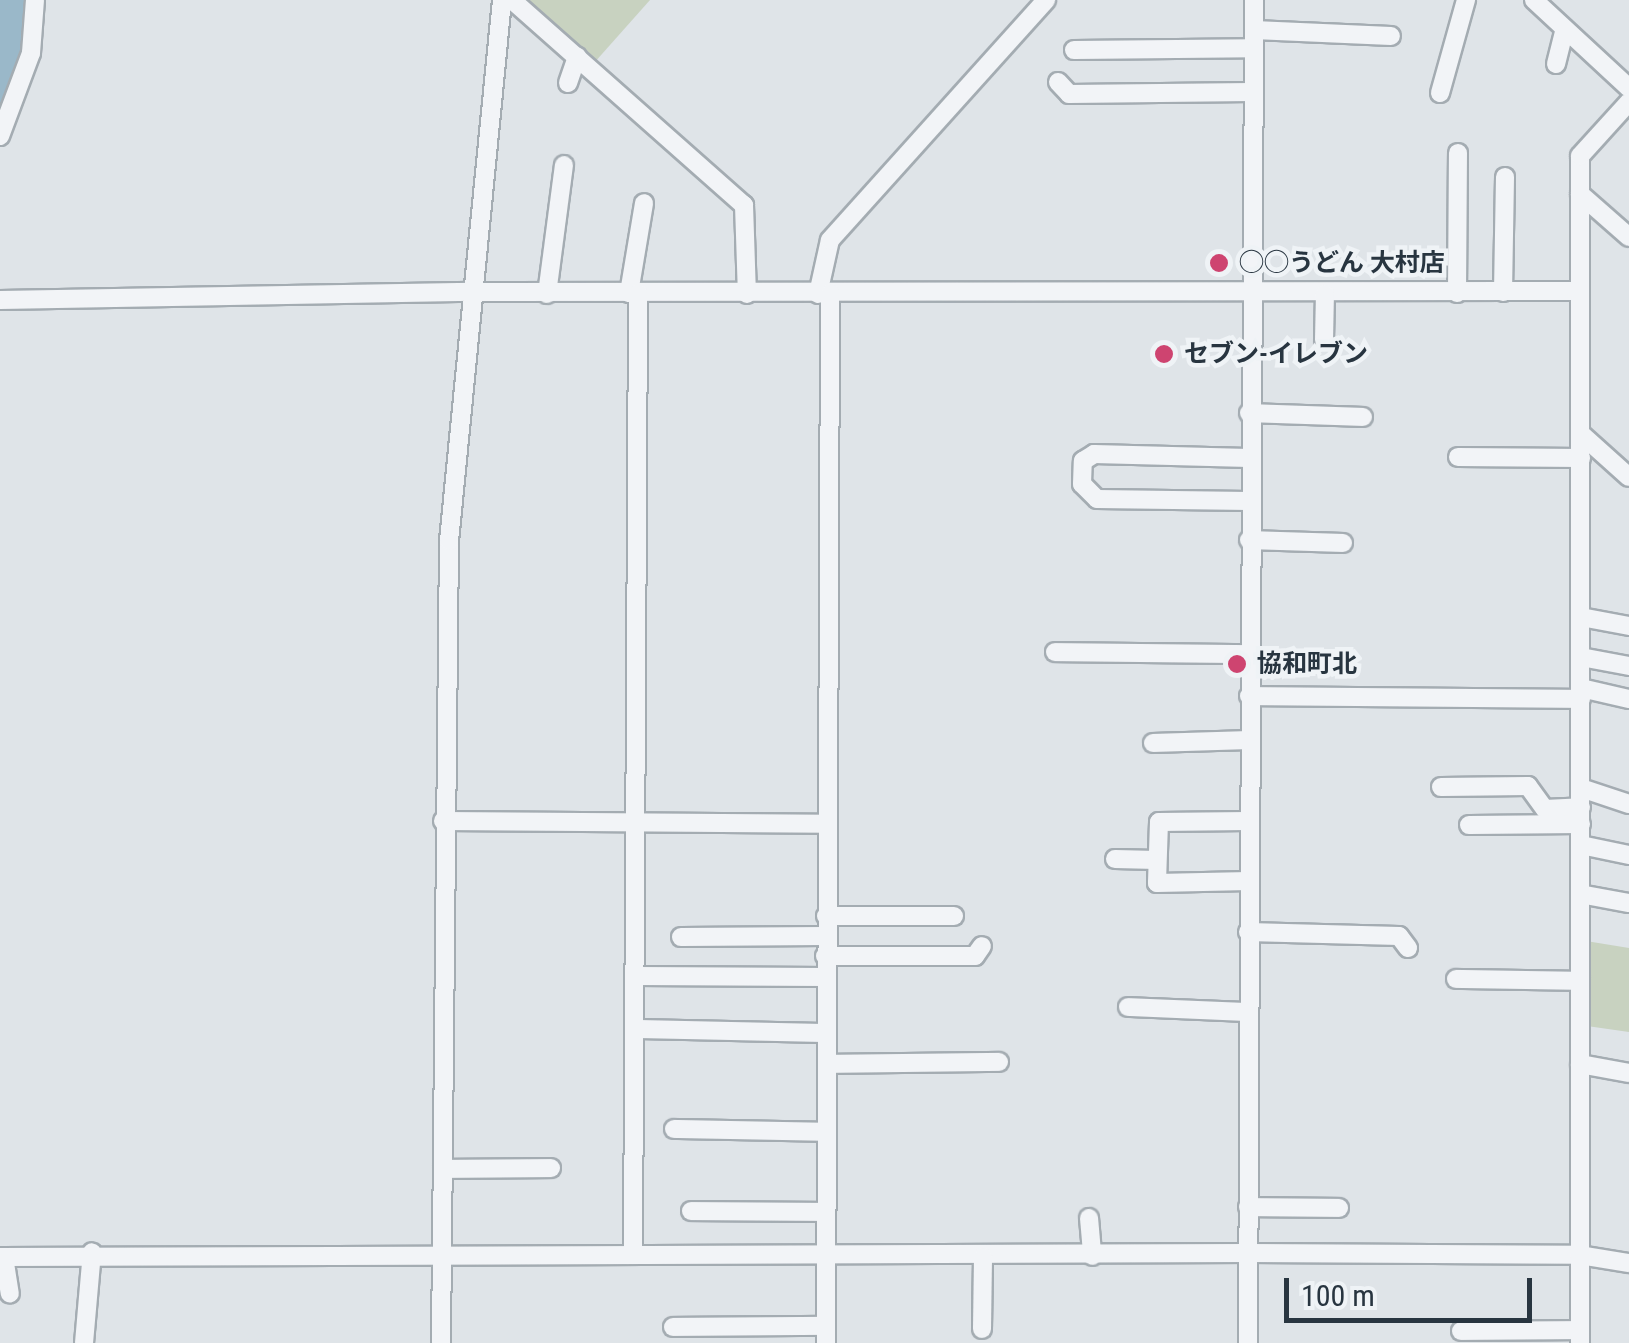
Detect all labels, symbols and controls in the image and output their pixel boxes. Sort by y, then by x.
place label: ◯◯うどん 大村店 [1239,248,1445,278]
marker: ◯◯うどん 大村店 [1208,252,1230,274]
place label: セブン-イレブン [1184,339,1368,369]
marker: セブン-イレブン [1153,343,1175,365]
place label: 協和町北 [1257,649,1357,679]
marker: 協和町北 [1226,653,1248,675]
scale bar [1289,1258,1536,1320]
text: 100 m [1301,1278,1375,1313]

